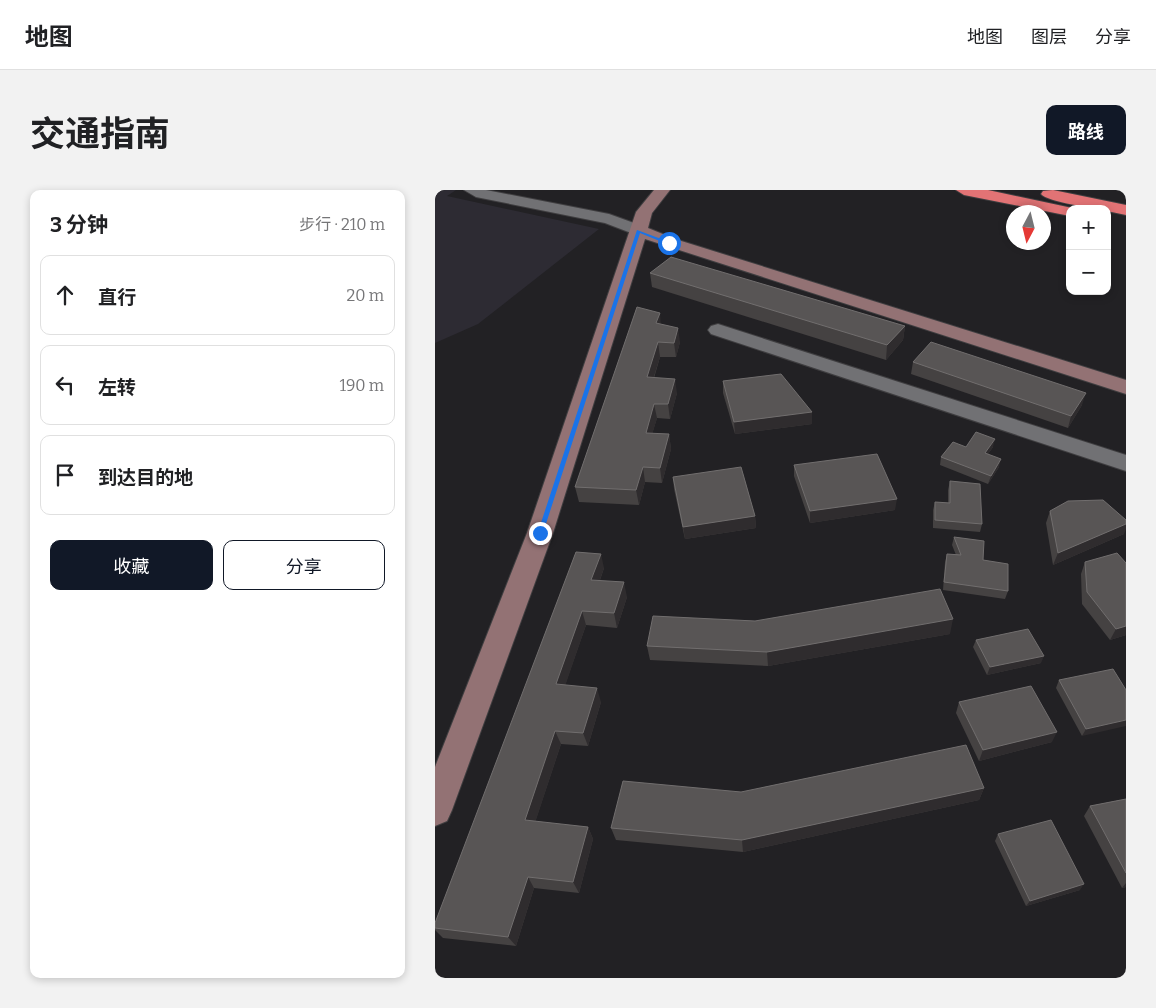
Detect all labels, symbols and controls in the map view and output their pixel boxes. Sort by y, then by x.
text: 地图 [25,23,73,51]
text: 地图 [967,26,1003,48]
text: 图层 [1031,26,1067,48]
text: 分享 [1095,26,1131,48]
button: 路线 [1046,105,1126,155]
text: 交通指南 [30,113,170,155]
north arrow [1006,205,1051,250]
map controls [1066,205,1111,295]
button: + [1066,205,1111,250]
text: 3 分钟 [50,212,108,238]
text: 步行 · 210 m [299,215,385,234]
route start [658,232,681,255]
button: − [1066,250,1111,295]
icon: ahead [51,281,79,309]
text: 直行 [98,286,136,309]
text: 20 m [347,286,384,305]
icon: left [51,371,79,399]
text: 左转 [98,376,136,399]
text: 190 m [339,376,384,395]
icon: arrive [51,461,79,489]
text: 到达目的地 [98,466,193,489]
route end [529,522,552,545]
button: 收藏 [50,540,213,590]
button: 分享 [223,540,385,590]

